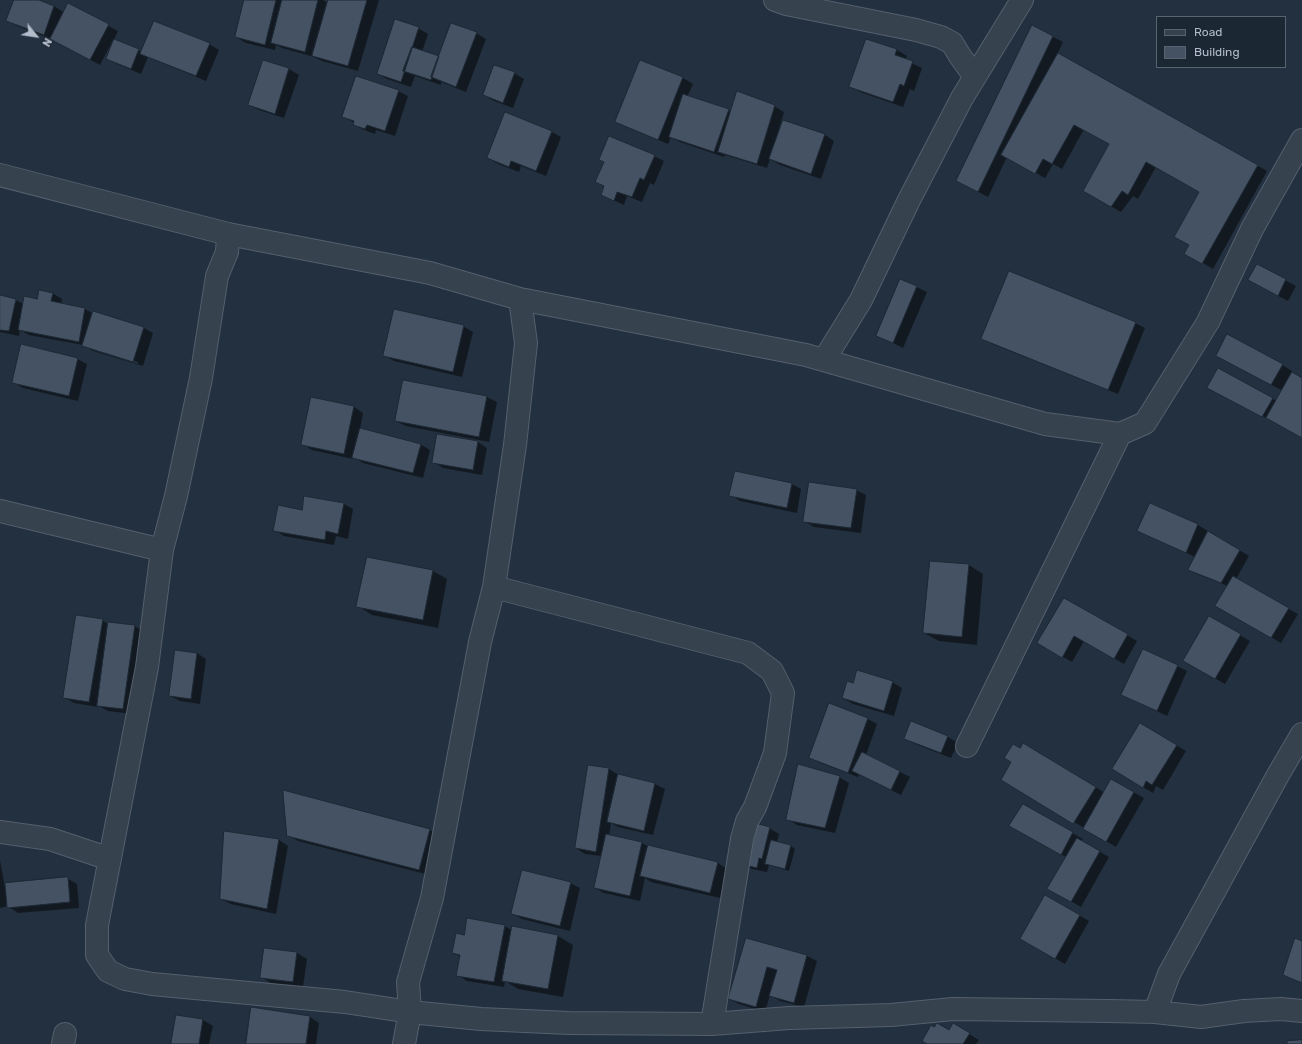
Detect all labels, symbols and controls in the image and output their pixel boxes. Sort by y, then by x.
north arrow [16,16,56,56]
legend [1156,16,1286,68]
text: Road [1194,25,1222,39]
text: N [39,36,54,49]
text: Building [1194,45,1240,59]

